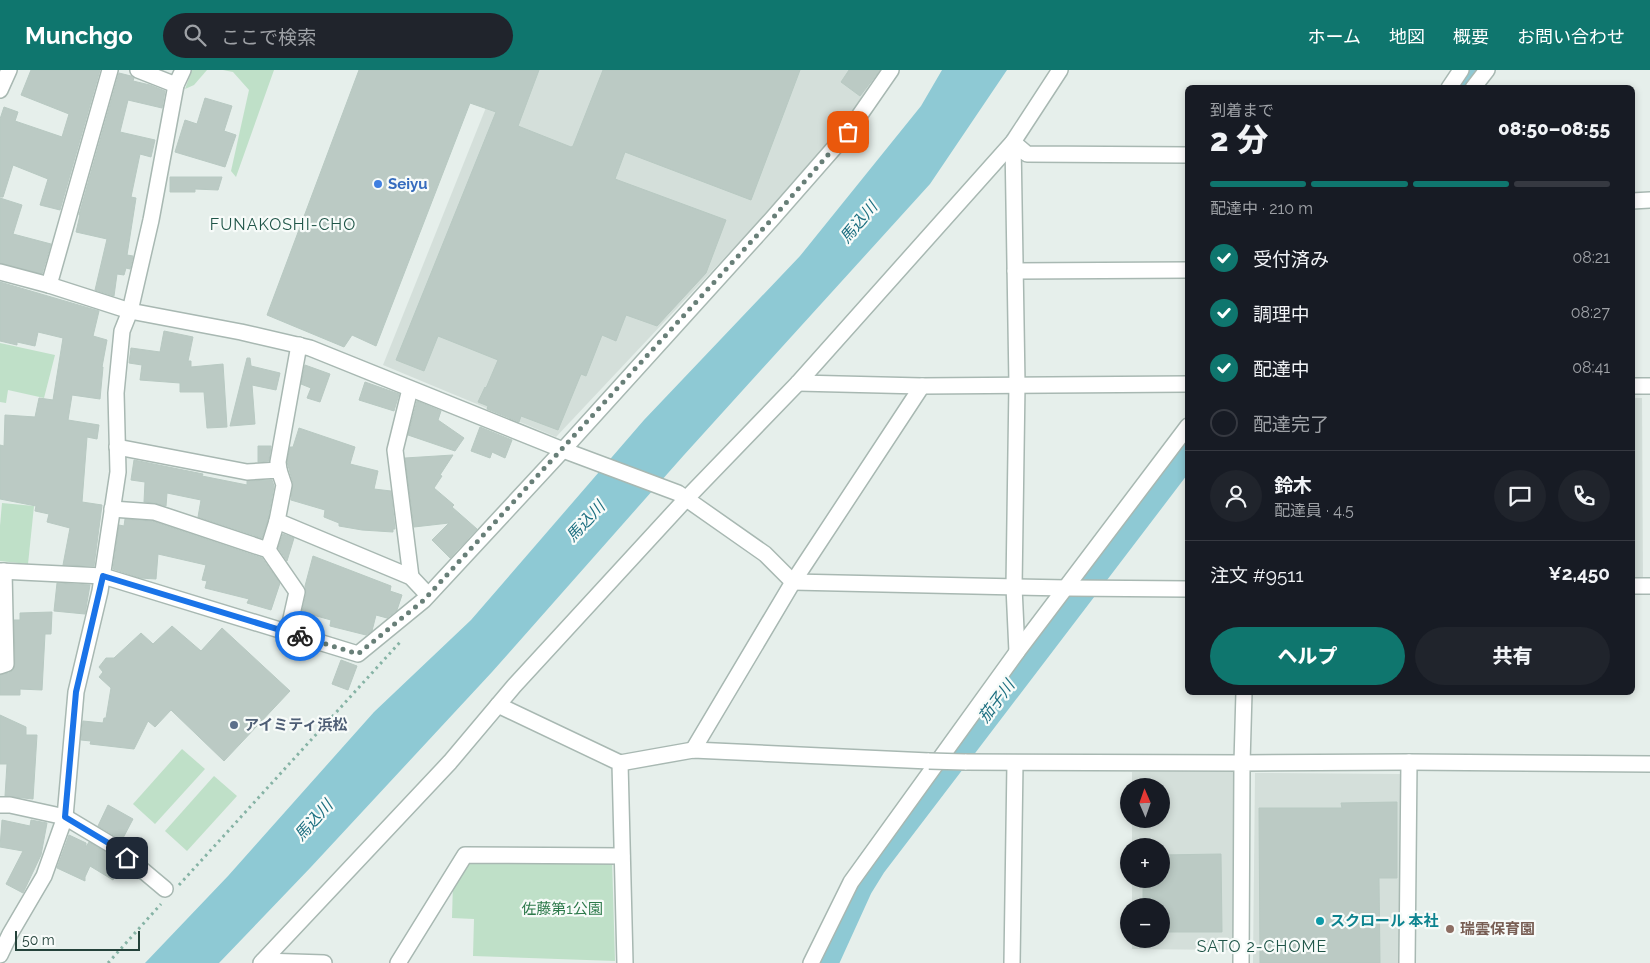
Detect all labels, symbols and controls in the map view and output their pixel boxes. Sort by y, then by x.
search box [163,13,513,58]
text: Munchgo [25,21,133,50]
icon: search [181,21,209,49]
text: ここで検索 [221,26,316,48]
text: ホーム [1308,26,1361,47]
text: 地図 [1389,26,1425,47]
text: 概要 [1453,26,1489,47]
text: お問い合わせ [1517,26,1625,47]
text: 到着まで [1210,101,1274,120]
pin [827,111,869,153]
text: 08:50–08:55 [1498,117,1610,139]
icon: bag [834,118,862,146]
text: 2 分 [1210,121,1268,158]
place label: Seiyu [388,175,428,193]
marker: Seiyu [372,178,384,190]
water label: 馬込川 [836,196,882,247]
text: 配達中 · 210 m [1210,199,1313,218]
district label: FUNAKOSHI-CHO [210,215,356,234]
icon: check [1210,244,1238,272]
text: 受付済み [1253,248,1329,270]
text: 08:21 [1573,248,1610,267]
icon: check [1210,299,1238,327]
text: 調理中 [1253,303,1310,325]
text: 08:27 [1571,303,1610,322]
icon: check [1210,354,1238,382]
text: 配達中 [1253,358,1310,380]
text: 08:41 [1572,358,1610,377]
text: 配達完了 [1253,413,1329,435]
button: person [1210,470,1262,522]
button: chat [1494,470,1546,522]
button: phone [1558,470,1610,522]
text: 鈴木 [1274,474,1312,496]
water label: 馬込川 [562,496,610,545]
text: 配達員 · 4.5 [1274,501,1354,520]
text: ¥2,450 [1548,562,1610,584]
text: 注文 #9511 [1210,564,1304,586]
courier [275,611,325,661]
icon: bike [286,622,314,650]
button: ヘルプ [1210,627,1405,685]
button: 共有 [1415,627,1610,685]
water label: 茄子川 [974,675,1020,726]
place label: アイミティ浜松 [244,716,347,734]
marker: アイミティ浜松 [228,719,240,731]
north arrow [1120,778,1170,828]
map controls [1120,778,1170,948]
water label: 馬込川 [290,795,338,845]
pin [106,837,148,879]
button: + [1120,838,1170,888]
icon: home [113,844,141,872]
button: − [1120,898,1170,948]
park label: 佐藤第1公園 [521,900,603,918]
place label: スクロール 本社 [1330,912,1439,930]
marker: スクロール 本社 [1314,915,1326,927]
place label: 瑞雲保育園 [1460,920,1535,938]
marker: 瑞雲保育園 [1444,923,1456,935]
scale bar [15,928,140,951]
text: 50 m [22,932,55,948]
district label: SATO 2-CHOME [1197,937,1327,956]

